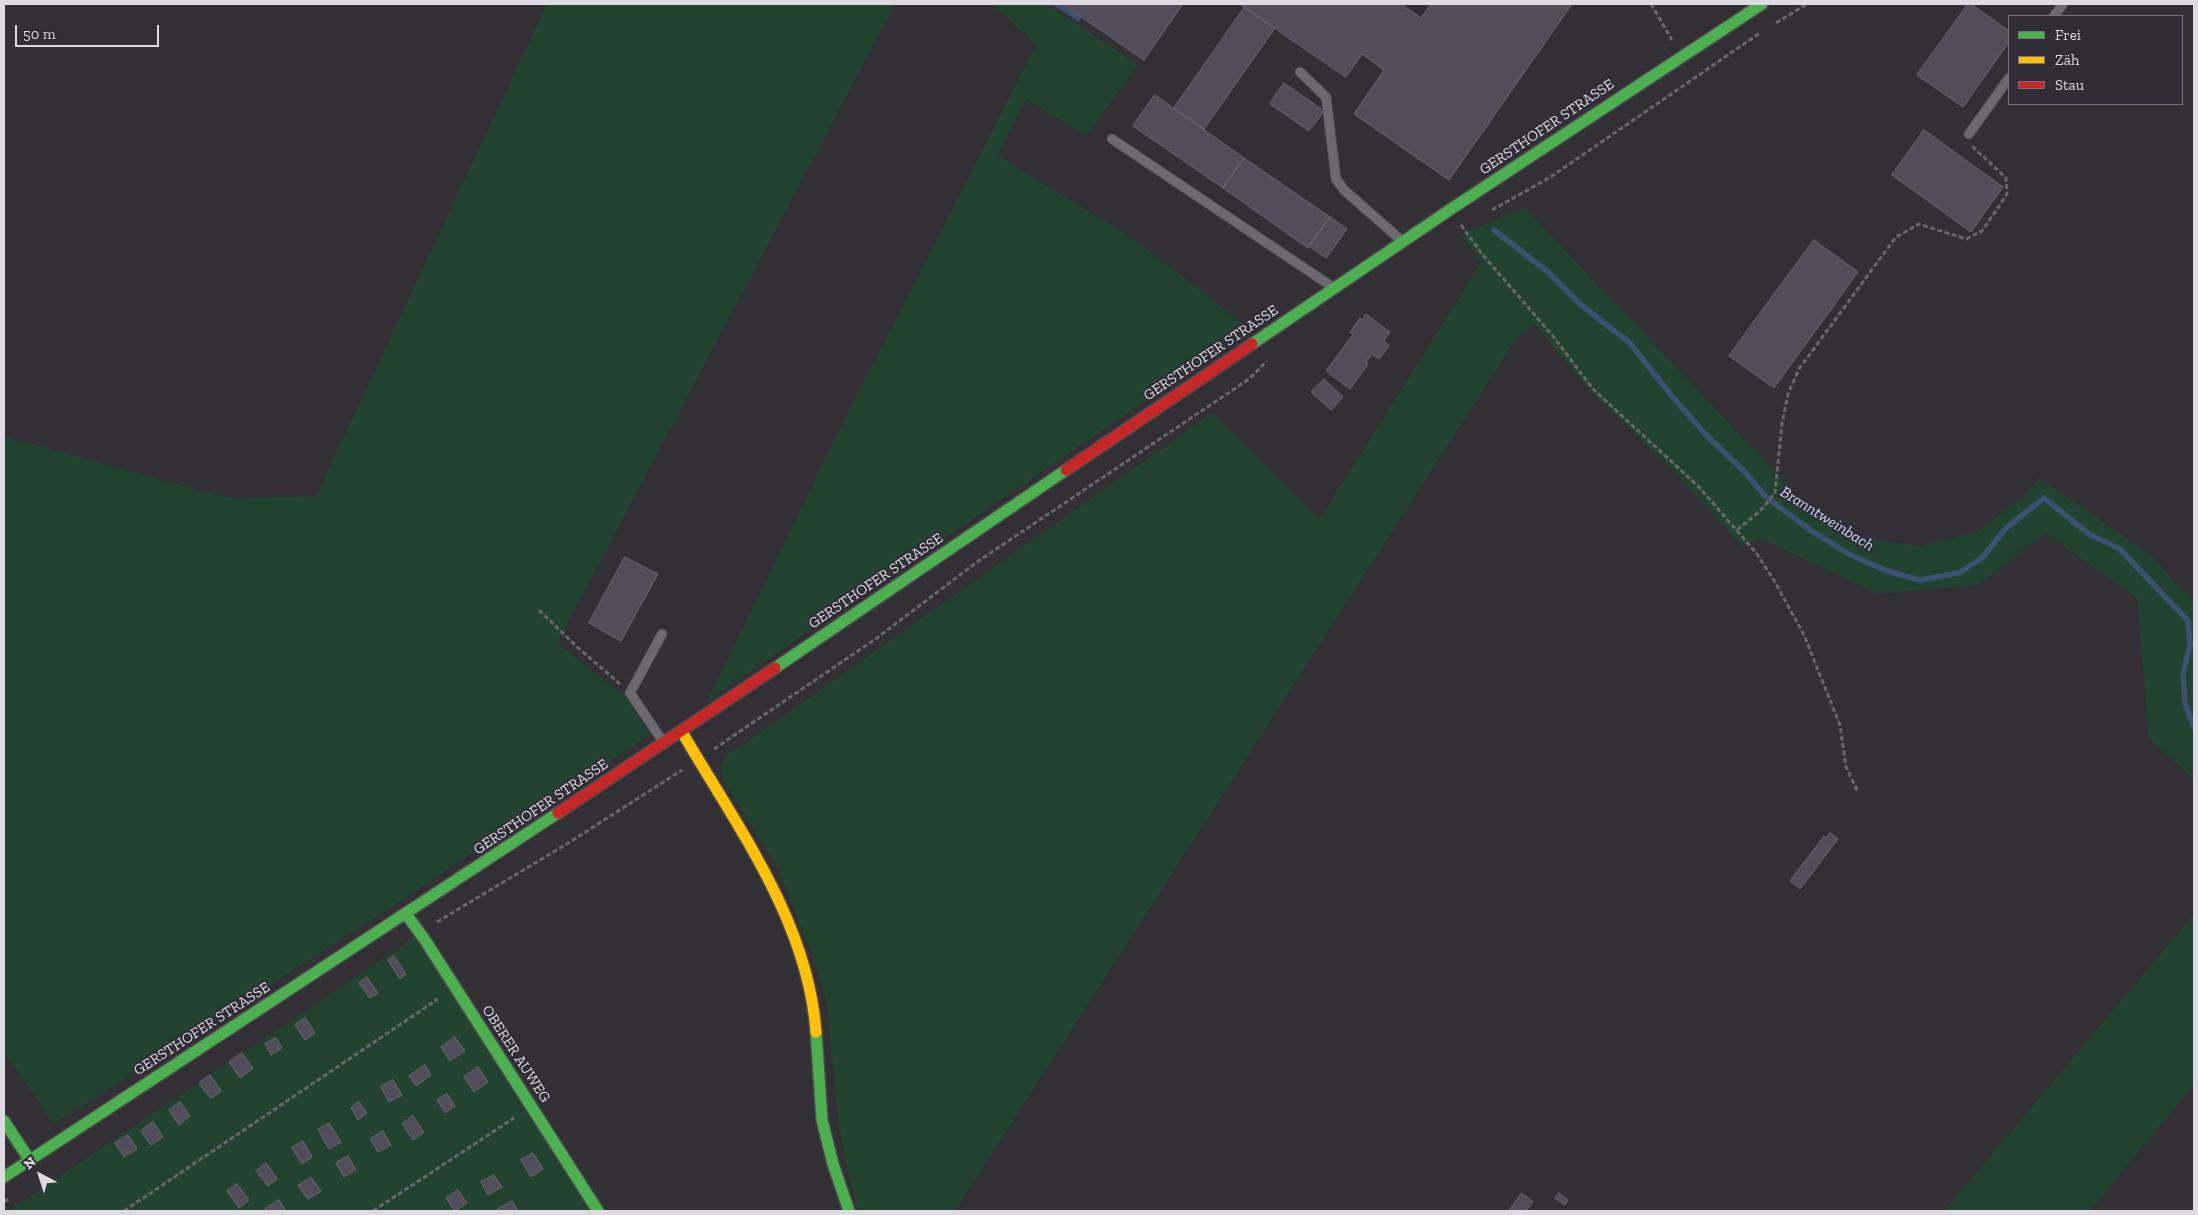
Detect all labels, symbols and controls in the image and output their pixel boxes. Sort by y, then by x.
scale bar [18,15,161,47]
legend [2008,15,2183,105]
text: 50 m [23,25,56,43]
text: Frei [2055,26,2081,44]
text: Zäh [2055,51,2079,69]
street label: GERSTHOFER STRASSE [1476,75,1618,179]
text: Stau [2055,76,2084,94]
street label: GERSTHOFER STRASSE [1140,301,1282,405]
water label: Branntweinbach [1776,482,1878,556]
street label: GERSTHOFER STRASSE [805,529,947,633]
street label: GERSTHOFER STRASSE [470,755,612,859]
street label: GERSTHOFER STRASSE [131,978,273,1080]
street label: OBERER AUWEG [478,1002,554,1106]
north arrow [15,1150,65,1200]
text: N [20,1153,40,1173]

